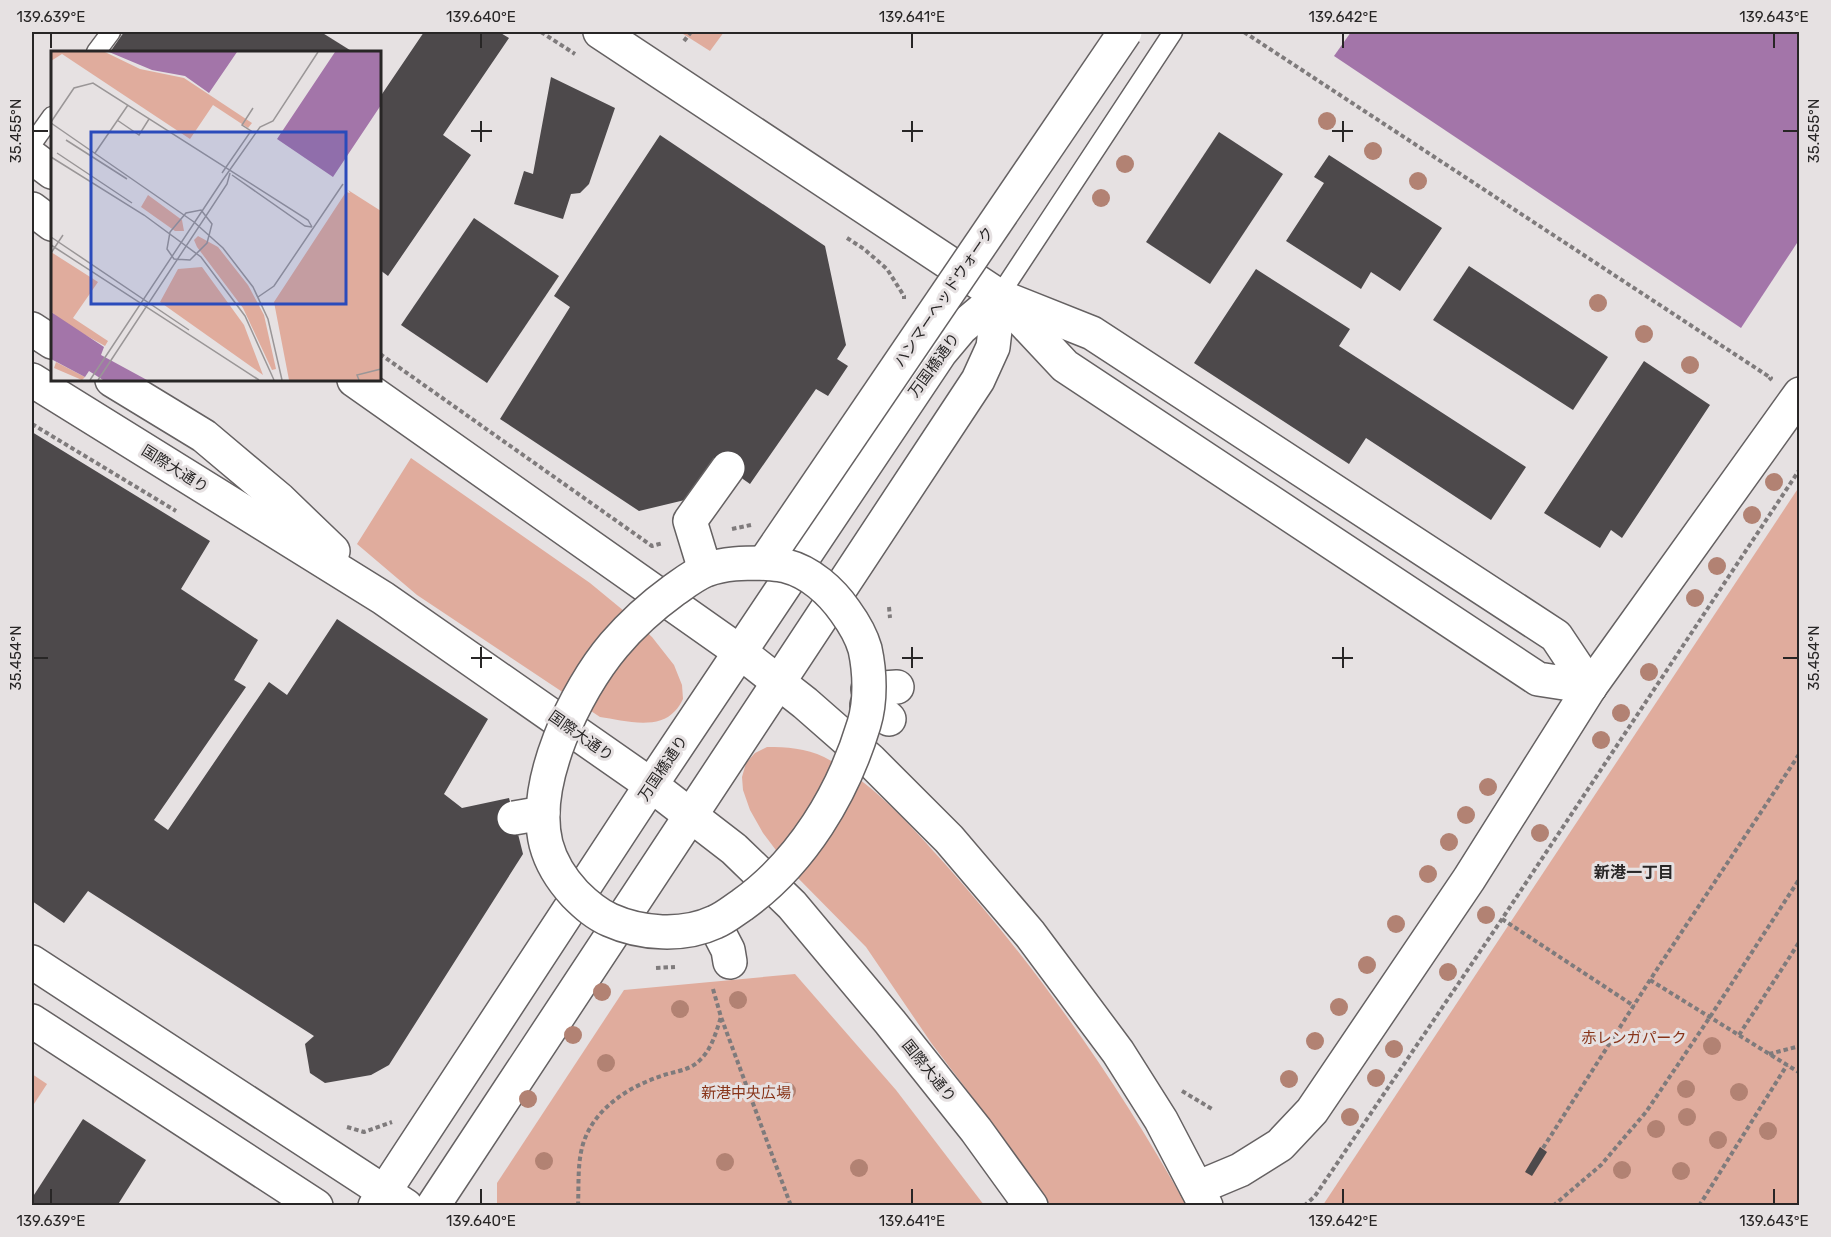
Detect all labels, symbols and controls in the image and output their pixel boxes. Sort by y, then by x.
text: 139.639°E [17,8,85,26]
text: 139.640°E [446,8,516,26]
text: 139.641°E [879,8,945,26]
text: 139.642°E [1308,8,1378,26]
text: 139.643°E [1739,8,1809,26]
inset map [51,51,381,381]
text: 35.455°N [7,99,25,163]
text: 35.455°N [1805,99,1823,163]
street label: ハンマーヘッドウォーク [890,224,998,370]
street label: 万国橋通り [905,329,963,401]
street label: 国際大通り [138,441,212,497]
text: 35.454°N [7,625,25,691]
text: 35.454°N [1805,625,1823,691]
street label: 国際大通り [545,707,617,765]
street label: 万国橋通り [635,732,691,804]
district label: 新港一丁目 [1594,863,1674,882]
park label: 赤レンガパーク [1581,1029,1687,1047]
street label: 国際大通り [898,1036,960,1106]
park label: 新港中央広場 [701,1084,791,1102]
text: 139.639°E [17,1212,85,1230]
text: 139.640°E [446,1212,516,1230]
text: 139.641°E [879,1212,945,1230]
text: 139.642°E [1308,1212,1378,1230]
text: 139.643°E [1739,1212,1809,1230]

